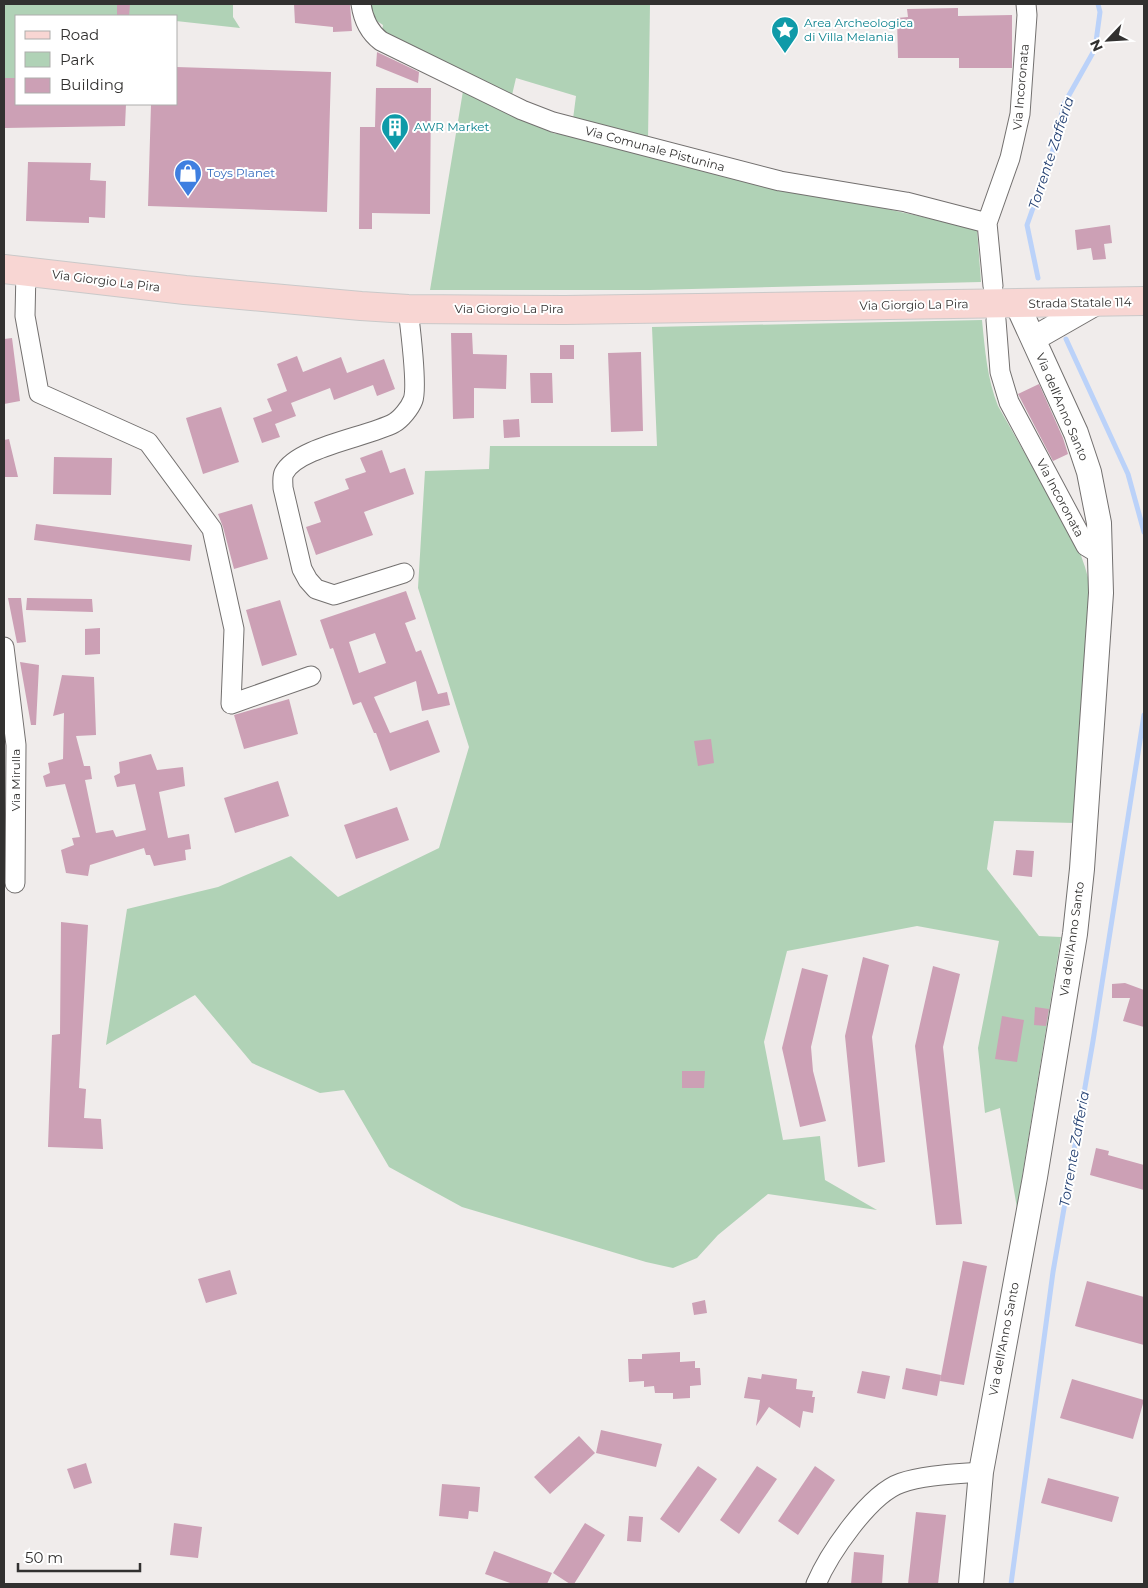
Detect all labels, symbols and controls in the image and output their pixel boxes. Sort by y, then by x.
legend [15,15,178,105]
place icon: Area Archeologica di Villa Melania [770,15,800,54]
place label: Area Archeologica di Villa Melania [804,15,913,44]
north arrow [1083,15,1133,65]
text: Road [60,25,99,44]
text: N [1086,37,1107,54]
street label: Via Incoronata [1009,43,1032,131]
text: Park [60,50,94,69]
text: Building [60,75,124,94]
water label: Torrente Zafferia [1024,94,1078,212]
building icon: AWR Market [380,112,410,151]
place label: AWR Market [414,119,490,134]
street label: Via Comunale Pistunina [584,123,727,174]
shop icon: Toys Planet [173,158,203,197]
place label: Toys Planet [207,165,275,180]
street label: Via Giorgio La Pira [51,266,161,295]
street label: Strada Statale 114 [1028,294,1132,311]
street label: Via Giorgio La Pira [859,296,969,313]
street label: Via Giorgio La Pira [455,301,563,316]
street label: Via dell'Anno Santo [1033,351,1092,463]
street label: Via Incoronata [1033,456,1087,540]
street label: Via Mirulla [8,749,23,811]
street label: Via dell'Anno Santo [1056,881,1087,997]
water label: Torrente Zafferia [1055,1090,1093,1208]
street label: Via dell'Anno Santo [985,1281,1022,1397]
scale bar [18,1540,140,1572]
text: 50 m [25,1548,63,1567]

